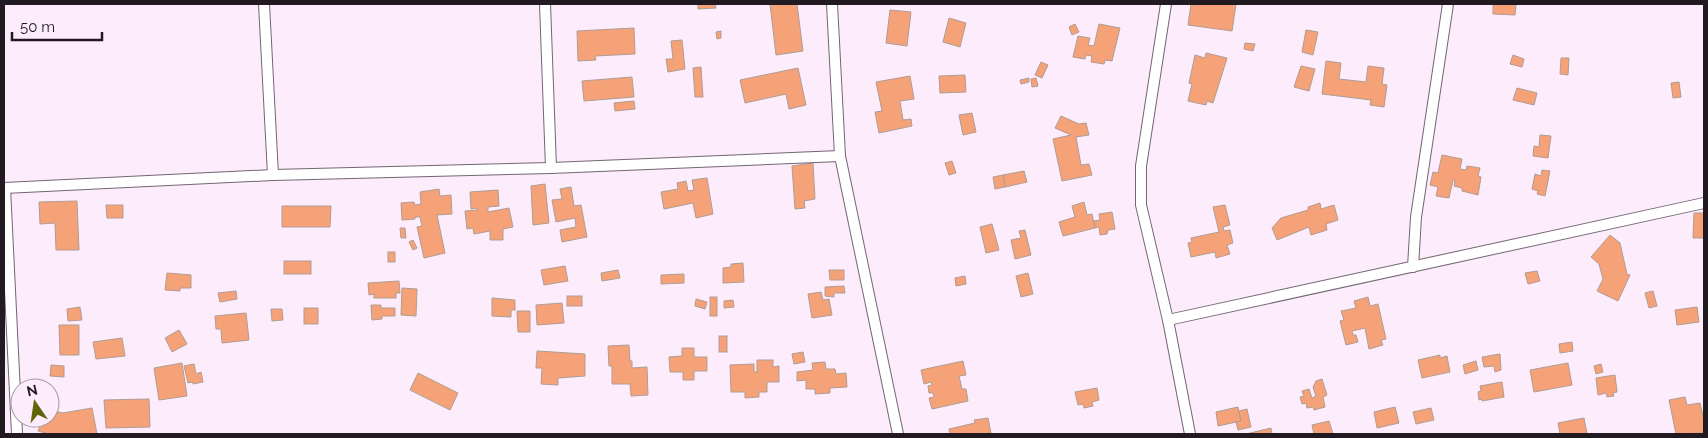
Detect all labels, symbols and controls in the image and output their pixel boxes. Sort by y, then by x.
scale bar [12,10,102,42]
text: 50 m [20,18,55,36]
north arrow [10,378,60,428]
text: N [25,381,39,399]

